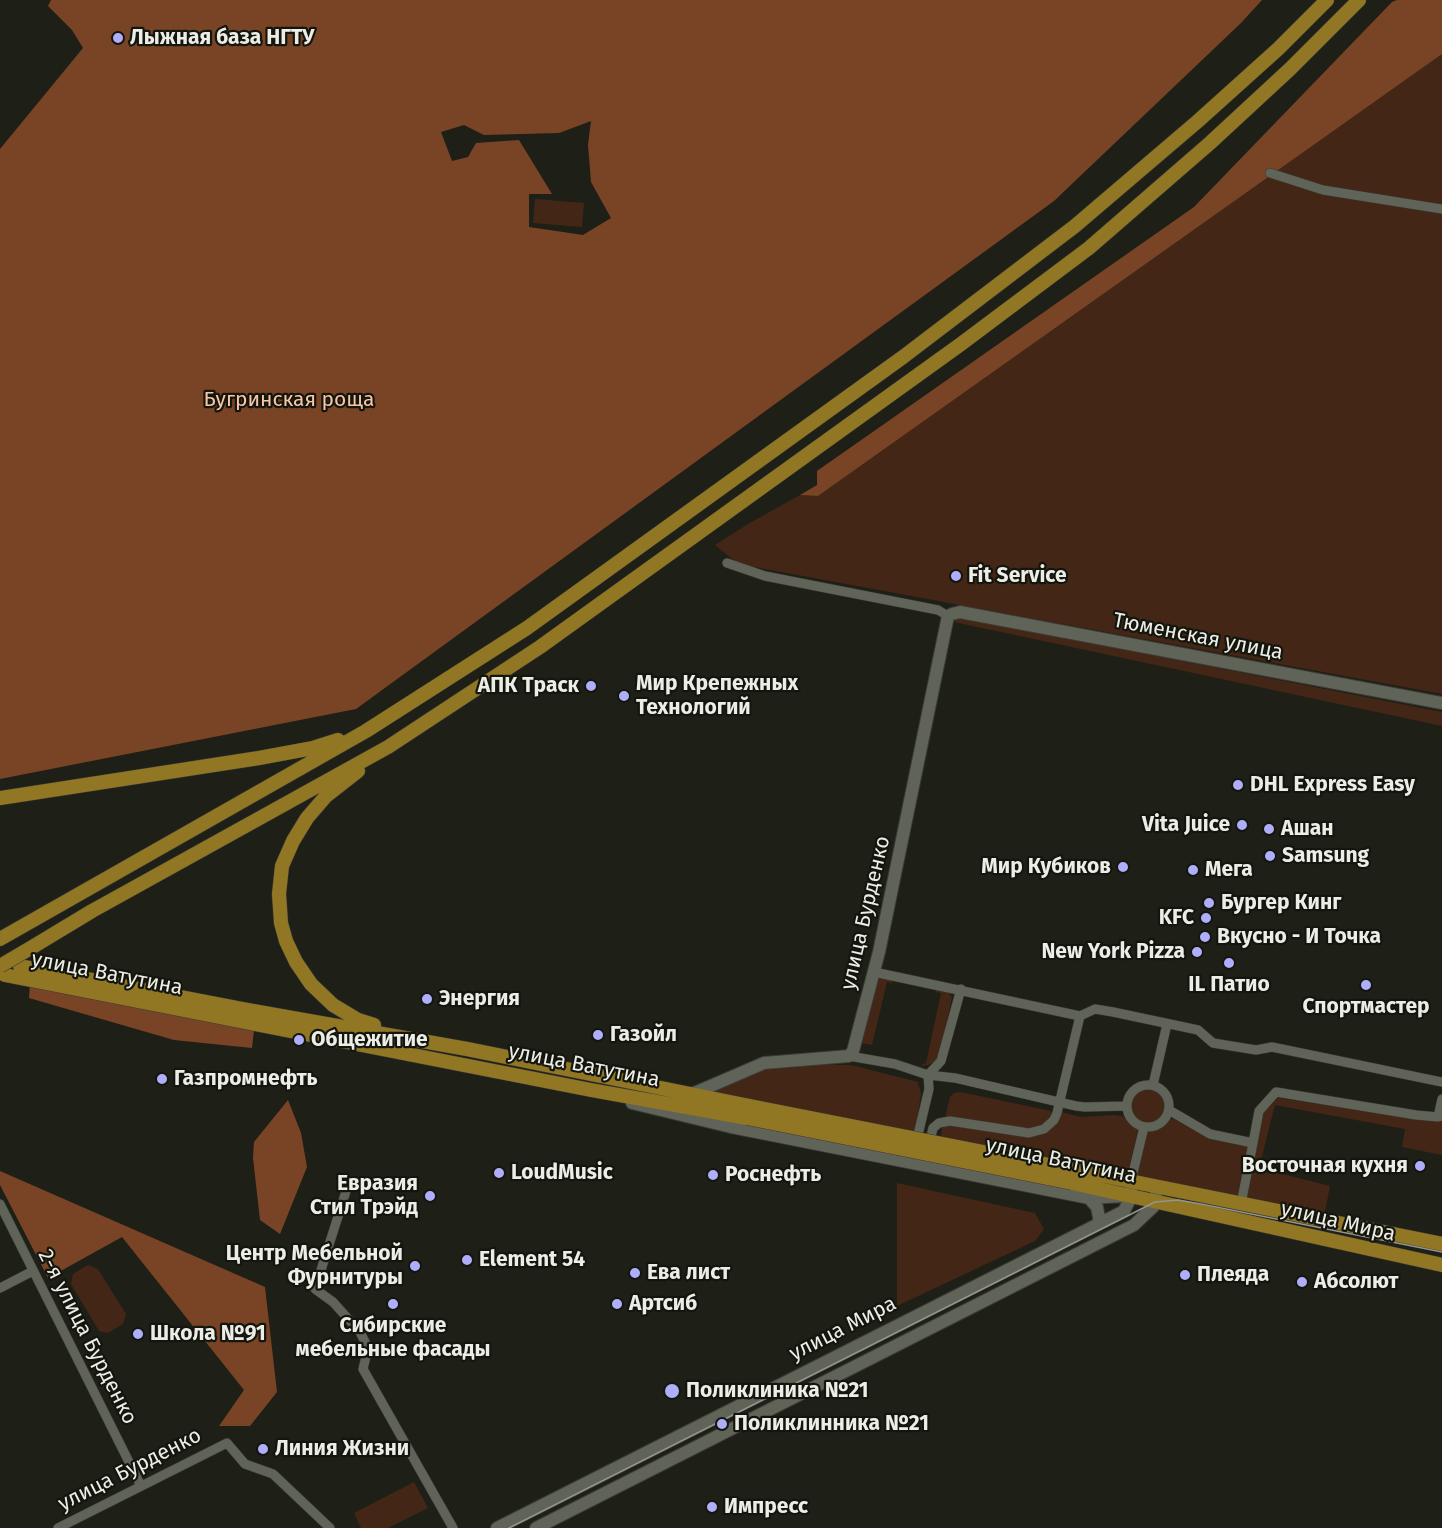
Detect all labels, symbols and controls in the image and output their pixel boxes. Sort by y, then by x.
place label: Лыжная база НГТУ [130,25,314,51]
marker: Лыжная база НГТУ [111,31,125,45]
park label: Бугринская роща [203,387,375,413]
place label: Fit Service [968,563,1067,589]
marker: Fit Service [949,569,963,583]
street label: Тюменская улица [1111,608,1285,666]
place label: Мир Крепежных Технологий [636,671,798,721]
place label: АПК Траск [478,673,579,699]
marker: АПК Траск [584,679,598,693]
marker: Мир Крепежных Технологий [617,689,631,703]
place label: DHL Express Easy [1250,772,1415,798]
marker: DHL Express Easy [1231,778,1245,792]
place label: Vita Juice [1142,812,1230,838]
place label: Ашан [1281,816,1334,842]
marker: Vita Juice [1235,818,1249,832]
marker: Ашан [1262,822,1276,836]
street label: улица Бурденко [836,834,896,992]
place label: Samsung [1282,843,1369,869]
marker: Samsung [1263,849,1277,863]
place label: Мир Кубиков [981,854,1111,880]
place label: Мега [1205,857,1253,883]
marker: Мир Кубиков [1116,860,1130,874]
marker: Мега [1186,863,1200,877]
place label: Бургер Кинг [1221,890,1341,916]
marker: Бургер Кинг [1202,896,1216,910]
place label: KFC [1159,905,1194,931]
marker: KFC [1199,911,1213,925]
place label: Вкусно - И Точка [1217,924,1381,950]
marker: Вкусно - И Точка [1198,930,1212,944]
place label: New York Pizza [1041,939,1185,965]
marker: New York Pizza [1190,945,1204,959]
street label: улица Ватутина [29,947,185,1001]
marker: IL Патио [1222,956,1236,970]
place label: IL Патио [1188,972,1270,998]
marker: Спортмастер [1359,978,1373,992]
place label: Энергия [439,986,520,1012]
marker: Энергия [420,992,434,1006]
place label: Спортмастер [1302,994,1430,1020]
place label: Газойл [610,1022,677,1048]
place label: Общежитие [311,1027,428,1053]
marker: Газойл [591,1028,605,1042]
marker: Общежитие [292,1033,306,1047]
street label: улица Ватутина [506,1039,662,1093]
place label: Газпромнефть [174,1066,318,1092]
marker: Газпромнефть [155,1072,169,1086]
street label: улица Ватутина [983,1133,1139,1189]
place label: Восточная кухня [1242,1153,1408,1179]
marker: Восточная кухня [1413,1159,1427,1173]
place label: LoudMusic [511,1160,613,1186]
place label: Роснефть [725,1162,821,1188]
marker: LoudMusic [492,1166,506,1180]
marker: Роснефть [706,1168,720,1182]
place label: Евразия Стил Трэйд [310,1171,418,1221]
marker: Евразия Стил Трэйд [423,1189,437,1203]
street label: улица Мира [1278,1197,1398,1247]
place label: Центр Мебельной Фурнитуры [226,1241,403,1291]
street label: 2-я улица Бурденко [32,1245,142,1429]
place label: Element 54 [479,1247,585,1273]
marker: Element 54 [460,1253,474,1267]
marker: Центр Мебельной Фурнитуры [408,1259,422,1273]
place label: Ева лист [647,1260,730,1286]
place label: Плеяда [1197,1262,1269,1288]
marker: Ева лист [628,1266,642,1280]
marker: Плеяда [1178,1268,1192,1282]
place label: Абсолют [1314,1269,1398,1295]
marker: Абсолют [1295,1275,1309,1289]
place label: Артсиб [629,1291,697,1317]
street label: улица Мира [785,1291,901,1367]
marker: Сибирские мебельные фасады [386,1297,400,1311]
marker: Артсиб [610,1297,624,1311]
place label: Сибирские мебельные фасады [296,1313,490,1363]
place label: Школа №91 [150,1321,266,1347]
marker: Школа №91 [131,1327,145,1341]
place label: Поликлиника №21 [686,1378,869,1404]
marker: Поликлиника №21 [663,1382,681,1400]
place label: Поликлинника №21 [734,1411,929,1437]
marker: Поликлинника №21 [715,1417,729,1431]
street label: улица Бурденко [54,1423,206,1517]
place label: Линия Жизни [275,1436,409,1462]
marker: Линия Жизни [256,1442,270,1456]
place label: Импресс [724,1494,808,1520]
marker: Импресс [705,1500,719,1514]

